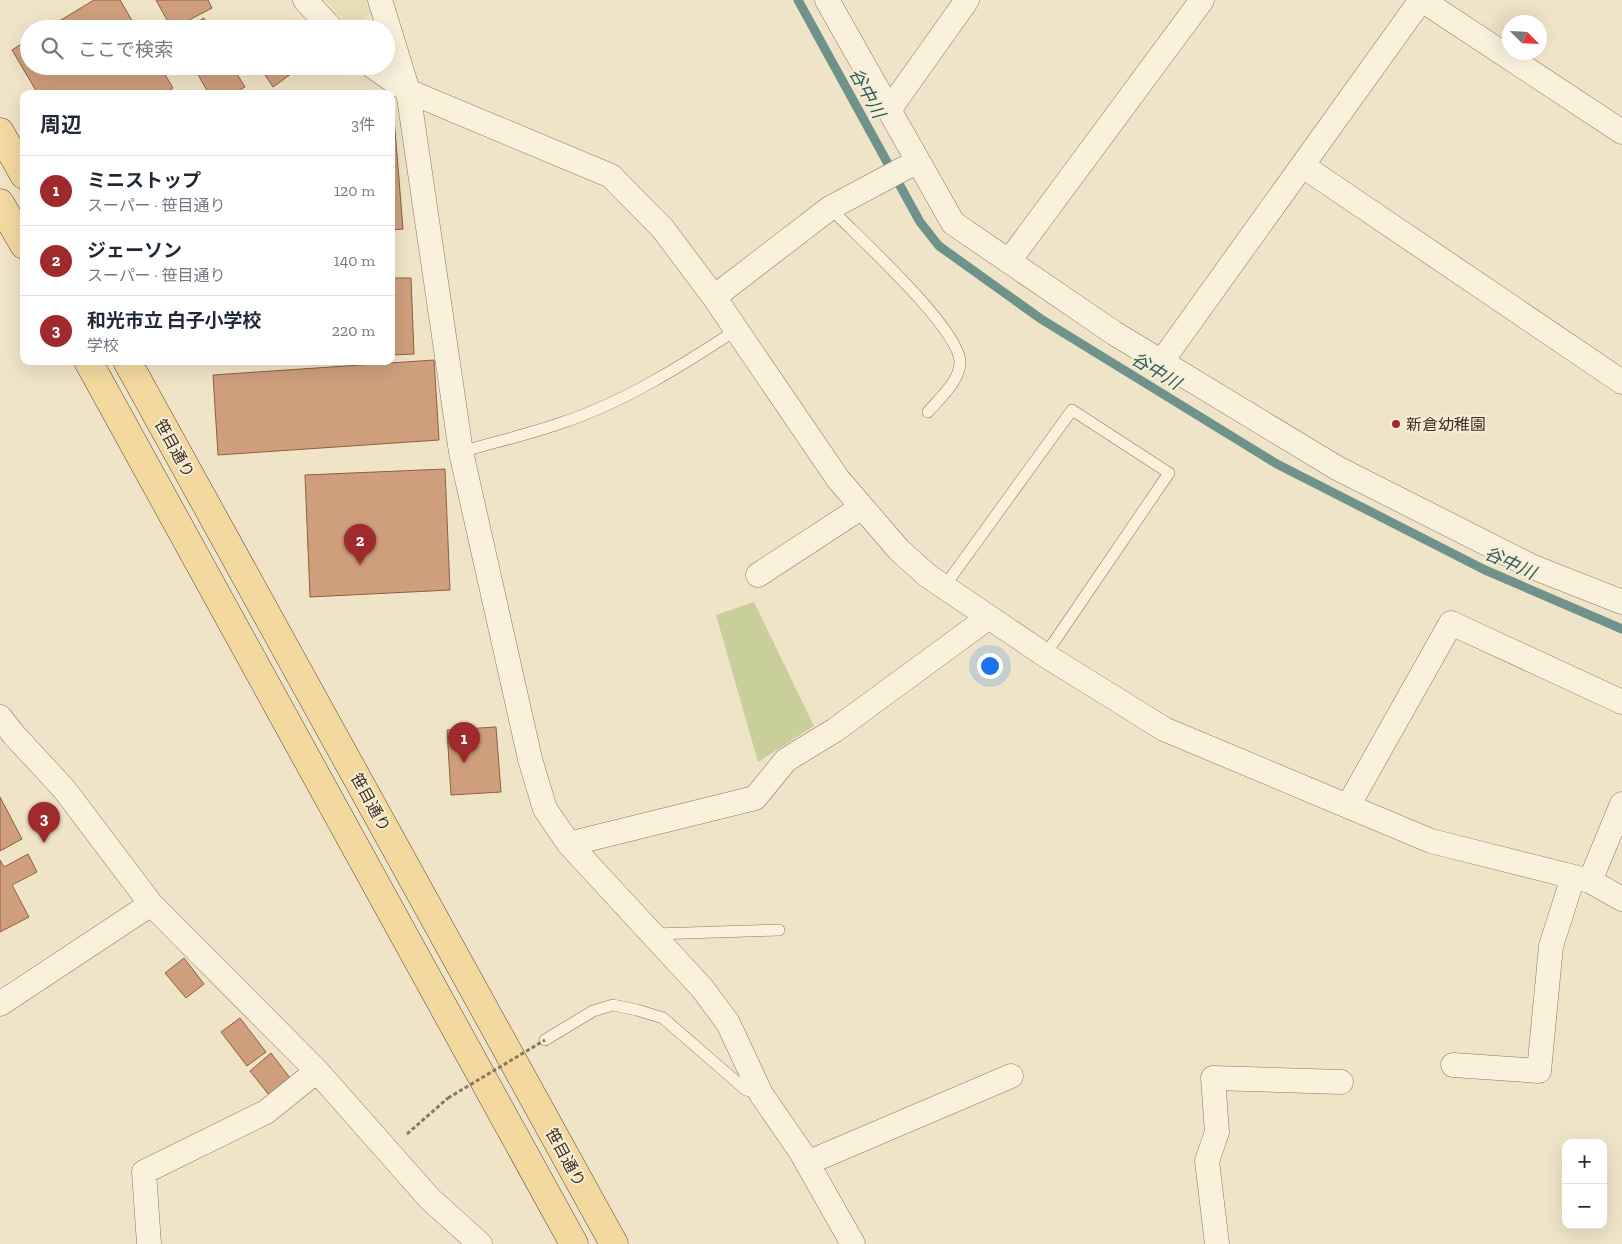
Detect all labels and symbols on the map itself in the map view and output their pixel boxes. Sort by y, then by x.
north arrow [1502,15,1547,60]
water label: 谷中川 [844,64,891,124]
water label: 谷中川 [1127,348,1187,395]
place label: 新倉幼稚園 [1406,415,1486,434]
street label: 笹目通り [151,416,198,481]
marker: 新倉幼稚園 [1390,418,1402,430]
pin: 2 [344,524,376,565]
water label: 谷中川 [1481,542,1541,585]
your location [977,653,1003,679]
pin: 1 [448,722,480,763]
street label: 笹目通り [347,770,394,835]
pin: 3 [28,802,60,843]
street label: 笹目通り [542,1125,589,1190]

